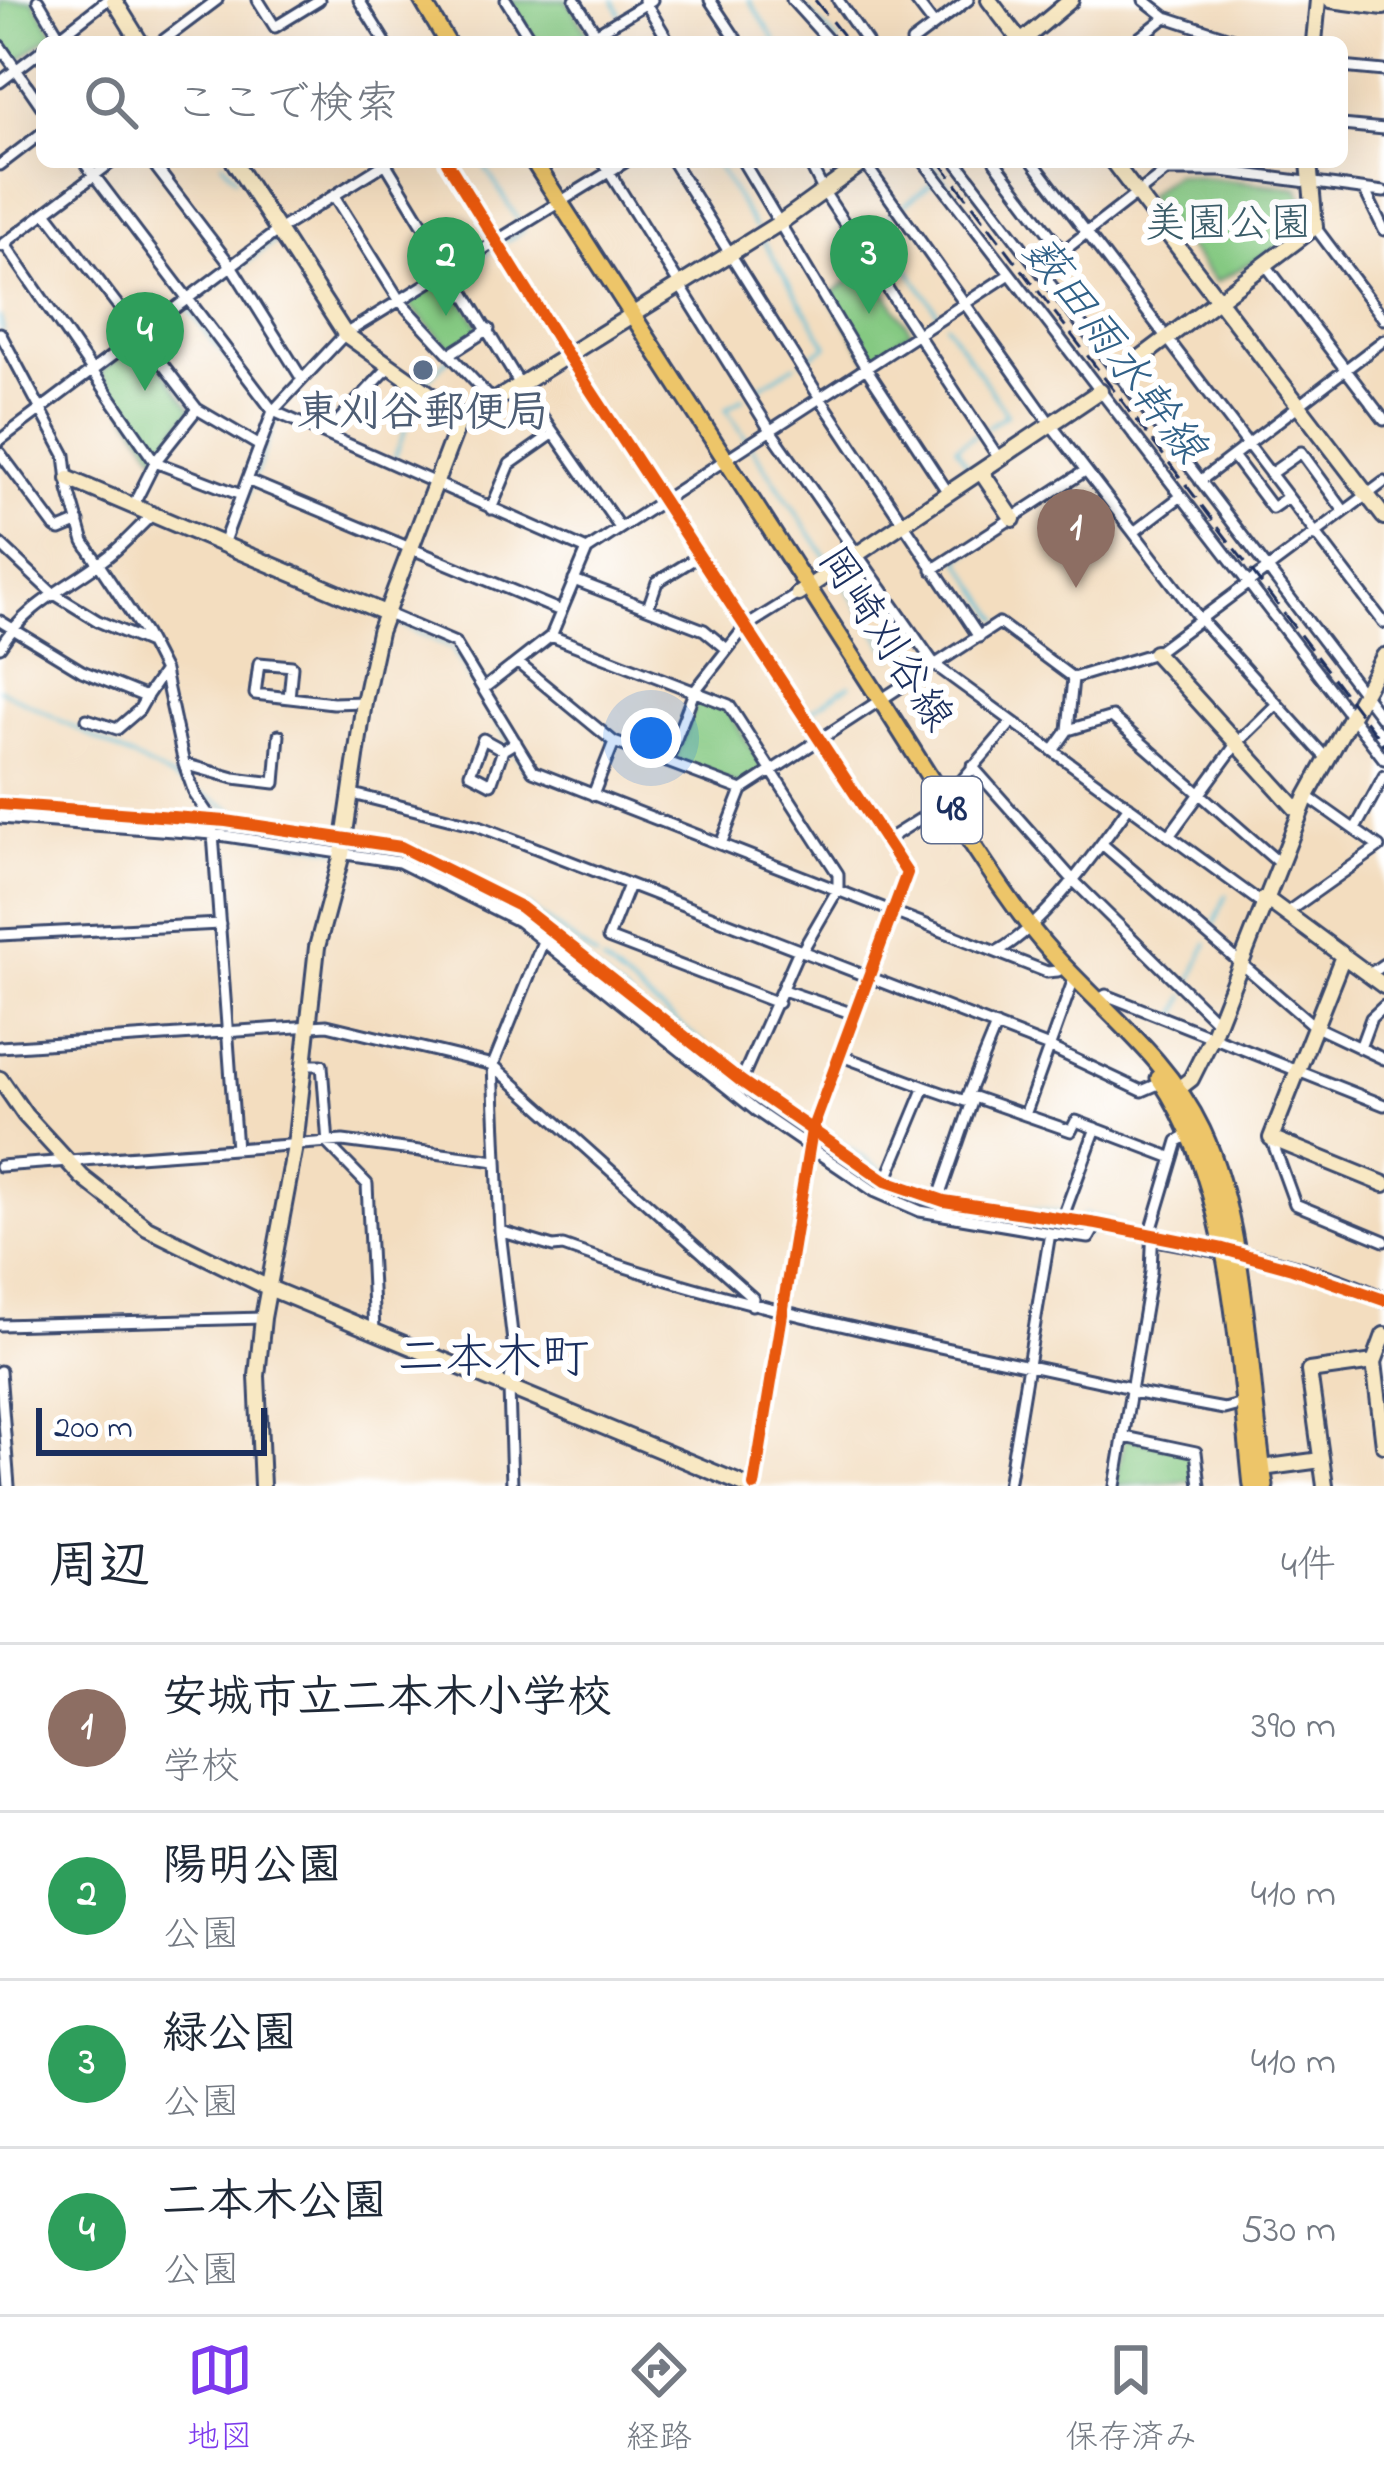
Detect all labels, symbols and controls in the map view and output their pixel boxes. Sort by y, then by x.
search box [36,36,1348,168]
icon: search [78,69,144,135]
text: ここで検索 [174,73,399,139]
park label: 美園公園 [1144,195,1312,256]
pin: 3 [830,215,908,314]
pin: 2 [407,217,485,316]
water label: 薮田雨水幹線 [1004,223,1221,480]
pin: 4 [106,292,184,391]
marker: 東刈谷郵便局 [410,357,436,383]
place label: 東刈谷郵便局 [297,384,549,445]
pin: 1 [1037,489,1115,588]
street label: 岡崎刈谷線 [801,535,967,745]
your location [621,708,681,768]
road number: 48 [922,777,982,843]
district label: 二本木町 [397,1325,589,1395]
scale bar [36,1402,267,1455]
text: 200 m [54,1405,133,1453]
text: 周辺 [48,1531,150,1606]
text: 4件 [1281,1539,1336,1596]
text: 安城市立二本木小学校 [162,1667,612,1733]
text: 1 [81,1699,93,1756]
text: 390 m [1251,1699,1336,1756]
text: 学校 [162,1740,240,1797]
text: 陽明公園 [162,1835,342,1901]
text: 2 [77,1867,97,1924]
text: 410 m [1251,1867,1336,1924]
text: 公園 [162,1908,240,1965]
text: 緑公園 [162,2003,297,2069]
text: 3 [79,2035,95,2092]
text: 410 m [1251,2035,1336,2092]
text: 公園 [162,2076,240,2133]
text: 二本木公園 [162,2171,387,2237]
text: 4 [79,2203,95,2260]
text: 530 m [1241,2203,1336,2260]
text: 公園 [162,2244,240,2301]
tab: 地図 [187,2337,253,2463]
tab: 経路 [626,2337,692,2463]
tab: 保存済み [1065,2337,1197,2463]

